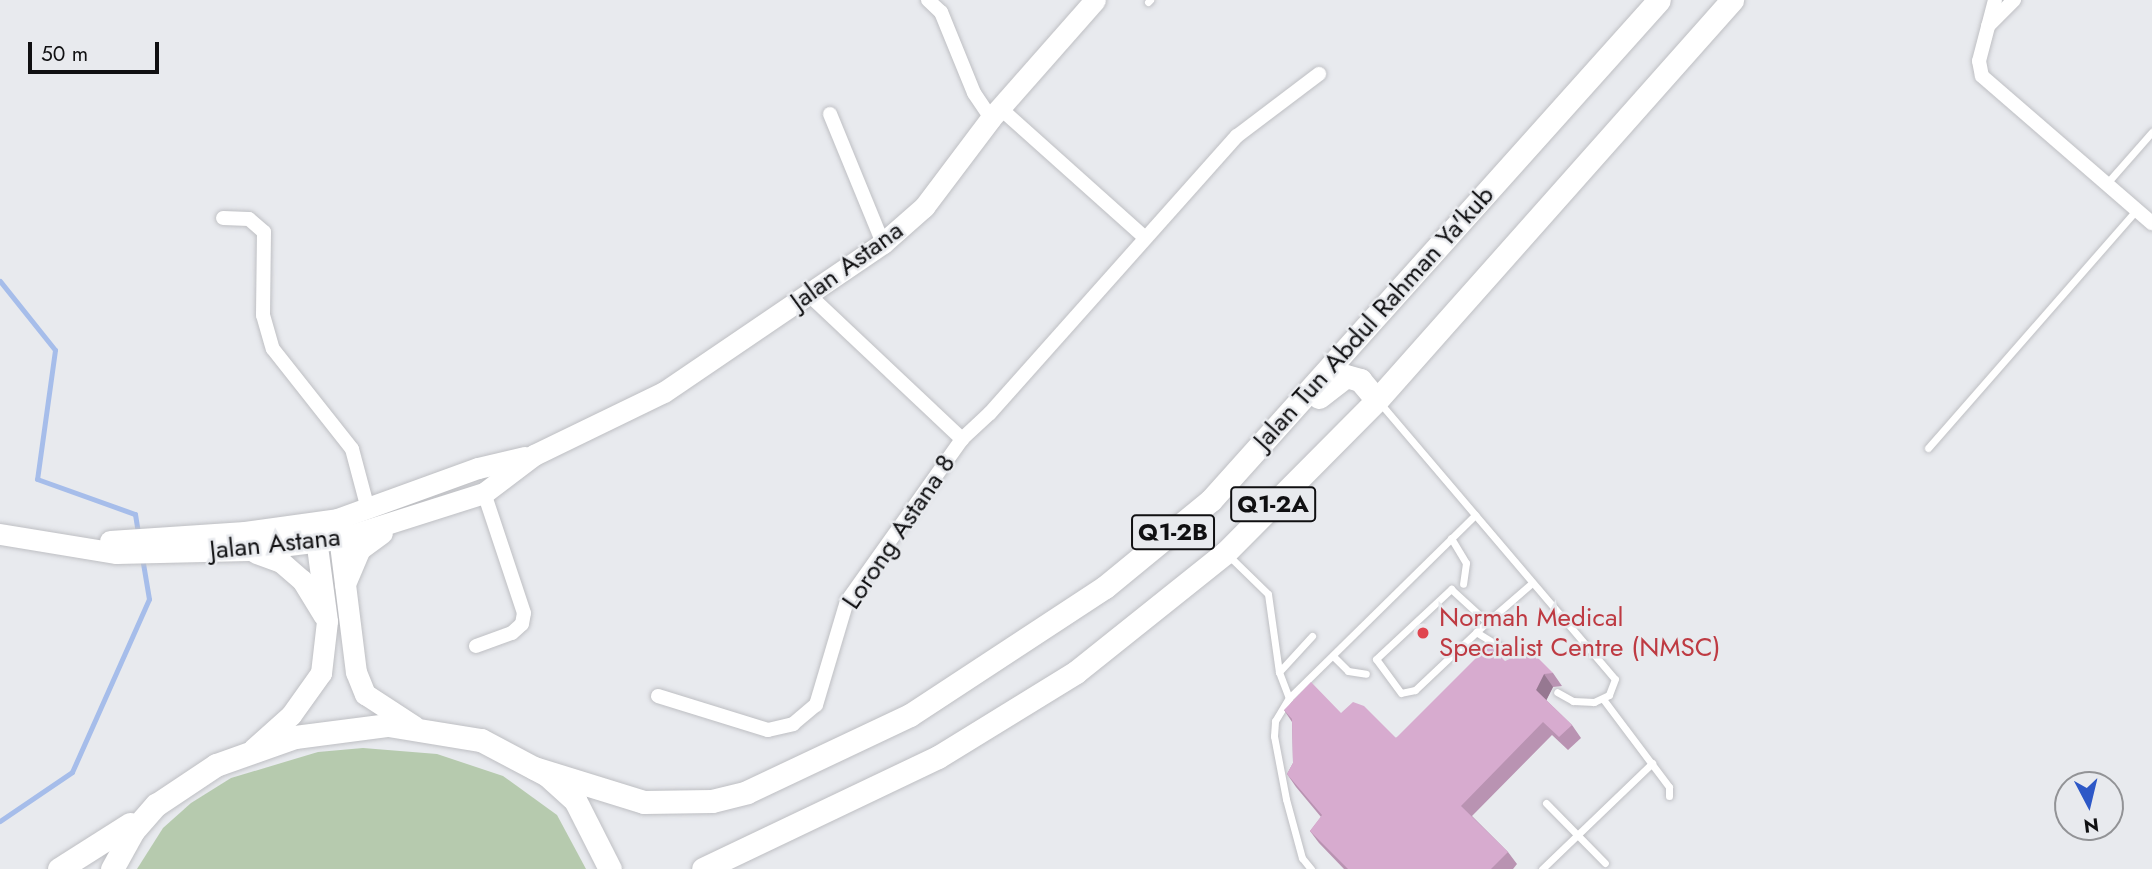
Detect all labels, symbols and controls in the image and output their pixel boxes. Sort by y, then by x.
scale bar [32,28,163,72]
text: 50 m [41,39,88,69]
street label: Jalan Tun Abdul Rahman Ya'kub [1247,180,1501,456]
street label: Jalan Astana [785,215,909,317]
street label: Lorong Astana 8 [836,449,962,615]
road number: Q1-2A [1229,484,1317,524]
road number: Q1-2B [1131,512,1215,552]
street label: Jalan Astana [208,522,342,566]
place label: Normah Medical Specialist Centre (NMSC) [1439,602,1721,664]
marker: Normah Medical Specialist Centre (NMSC) [1413,623,1433,643]
north arrow [2054,771,2124,841]
text: N [2082,811,2101,840]

